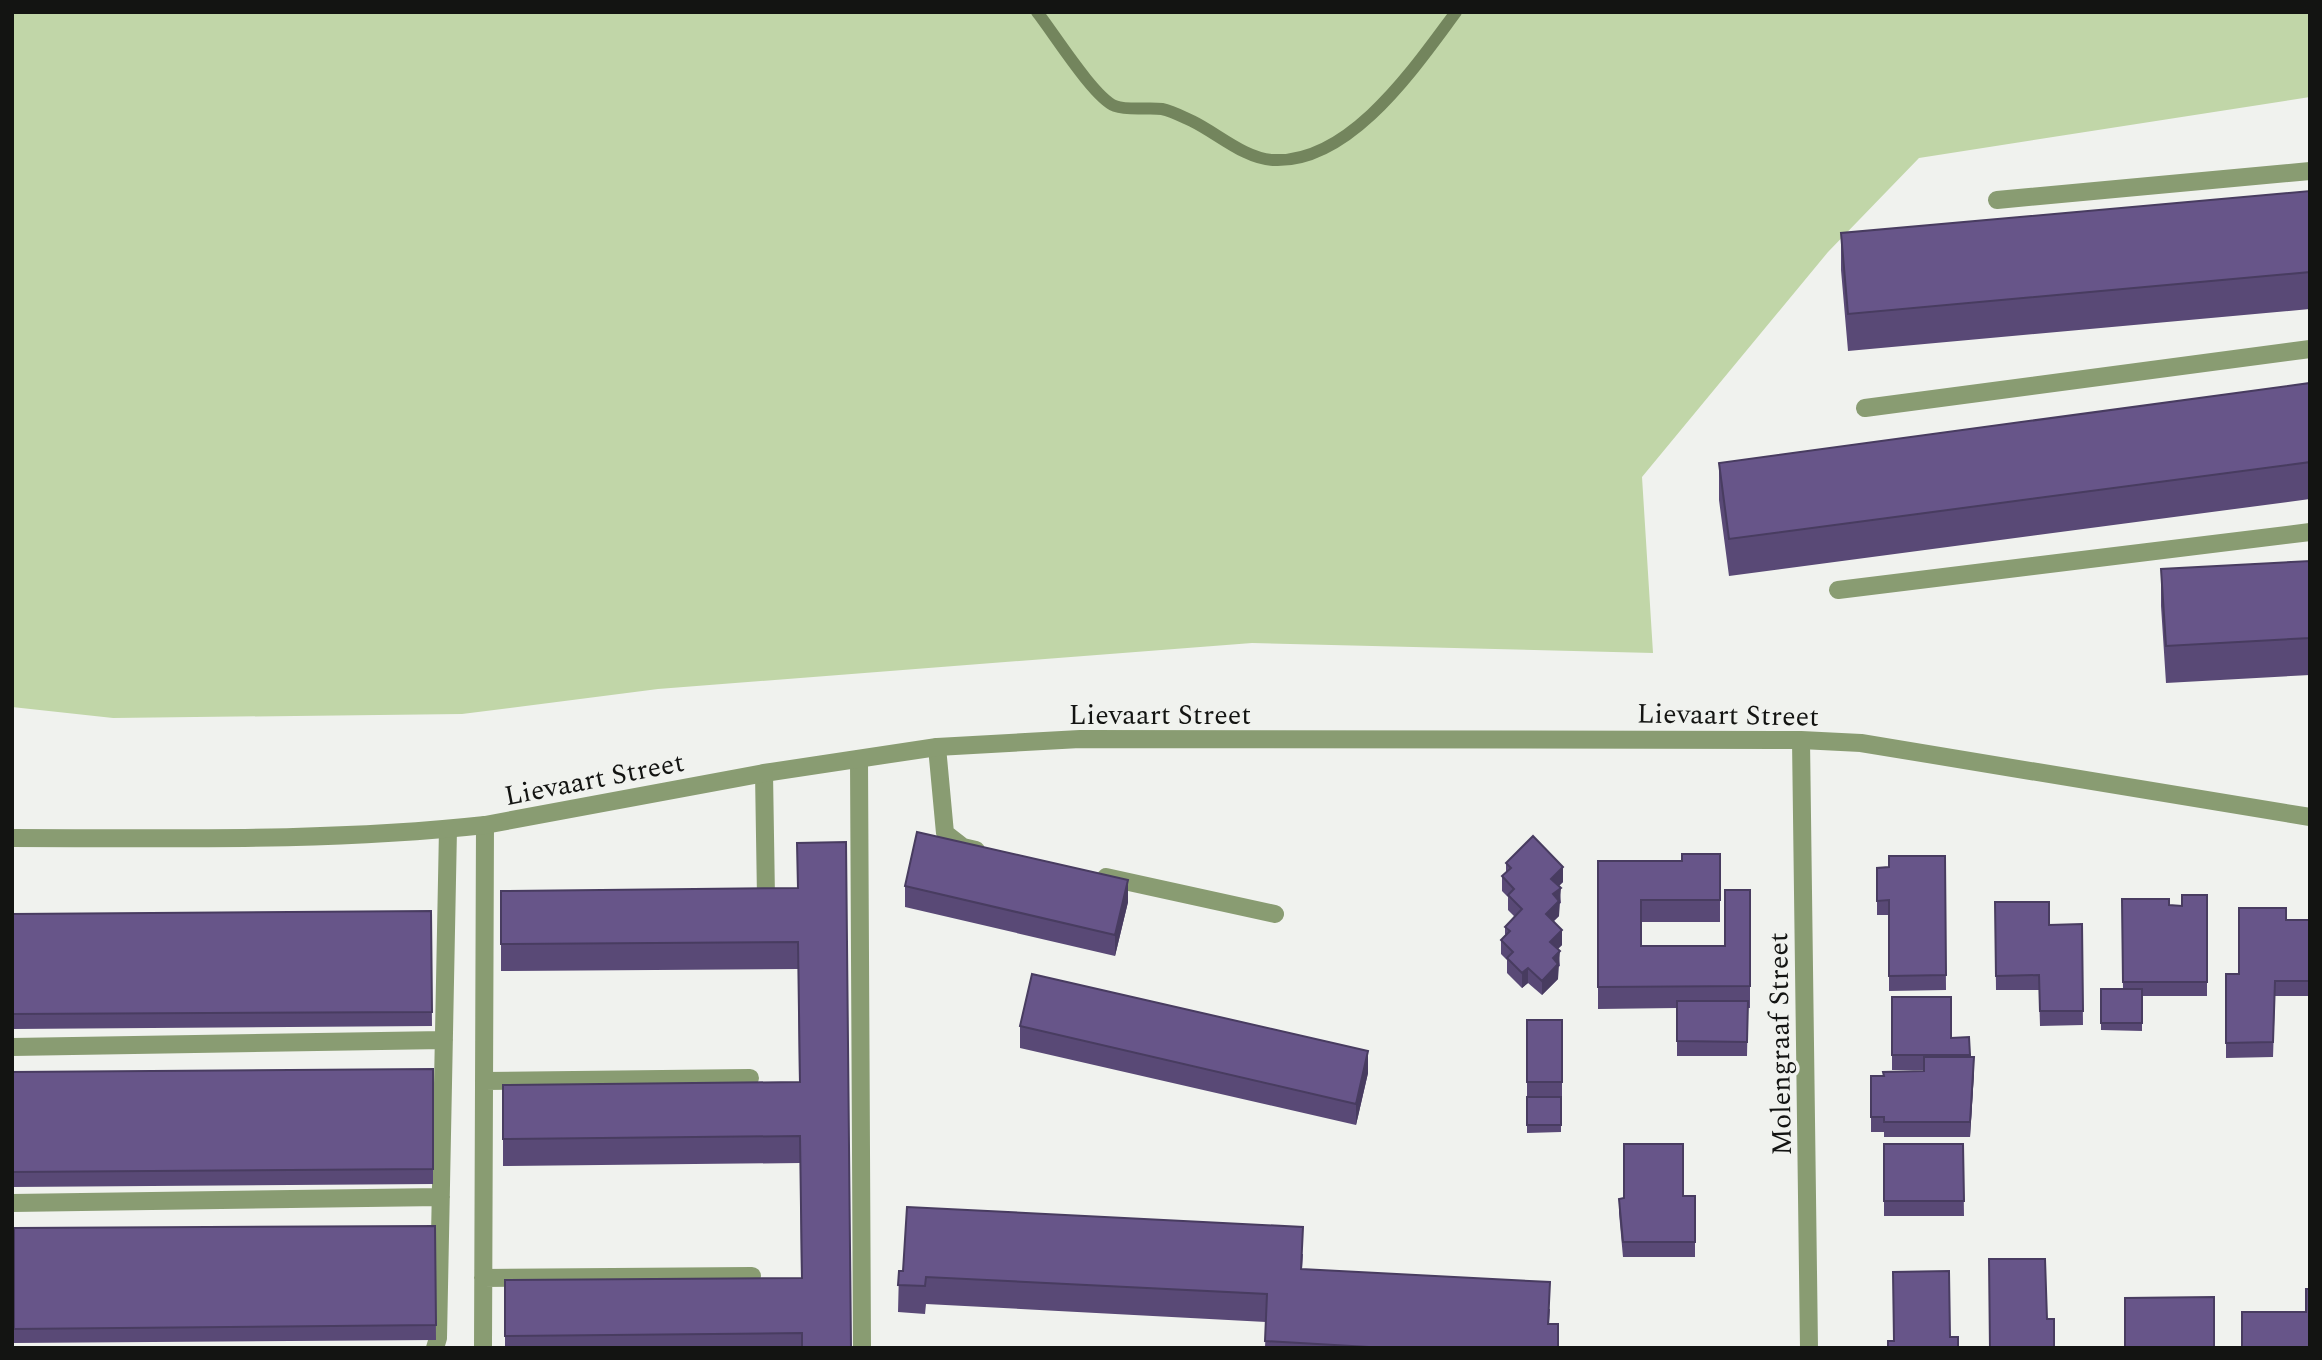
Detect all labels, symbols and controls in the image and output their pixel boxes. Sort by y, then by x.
street label: Lievaart Street [1636,692,1820,739]
street label: Lievaart Street [1069,694,1251,737]
street label: Lievaart Street [501,741,688,818]
street label: Molengraaf Street [1757,932,1804,1156]

